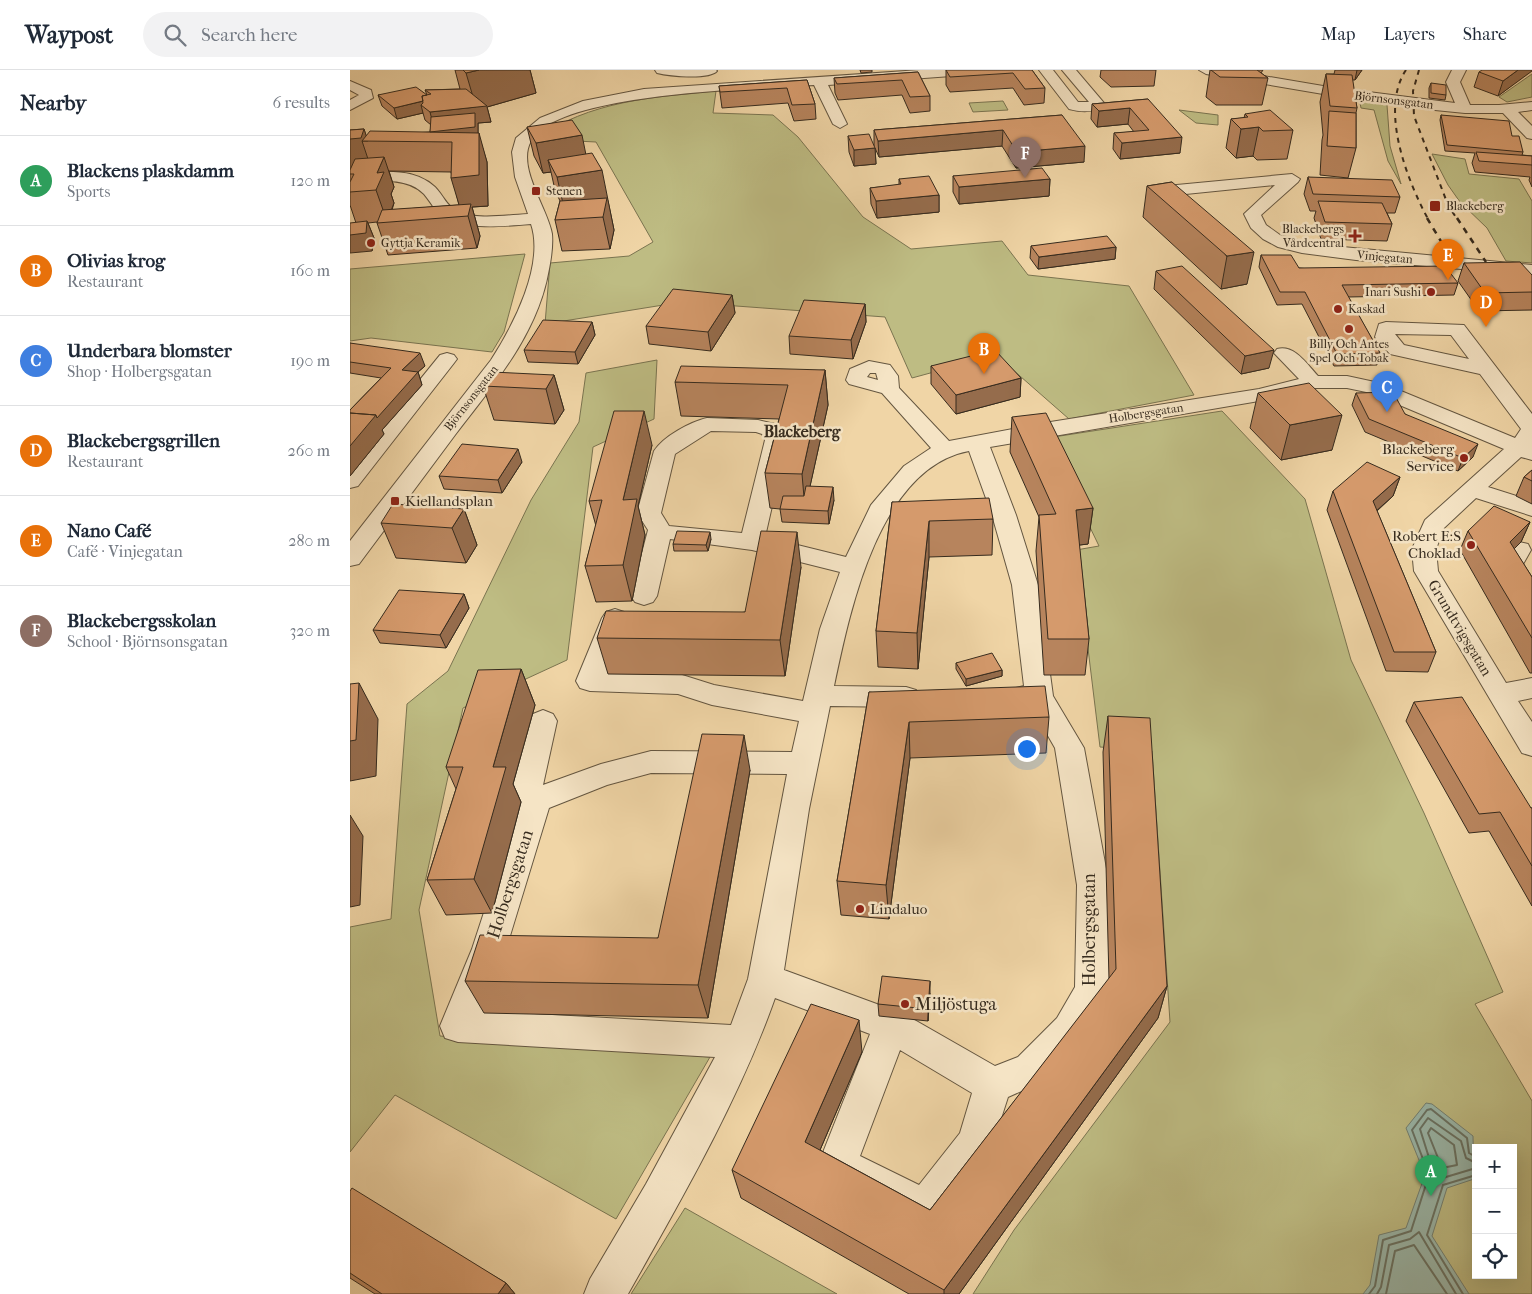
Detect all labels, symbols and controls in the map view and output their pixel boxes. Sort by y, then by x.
search box [143,12,493,57]
text: Waypost [25,21,113,49]
icon: search [161,21,189,49]
text: Search here [201,24,297,46]
text: Map [1321,24,1355,45]
text: Layers [1383,24,1435,45]
text: Share [1463,24,1507,45]
street label: Björnsonsgatan [1354,88,1434,112]
text: Nearby [20,91,86,115]
text: 6 results [272,93,330,112]
pin: F [1009,137,1041,178]
text: Blackens plaskdamm [67,160,234,182]
text: A [31,171,41,190]
text: 120 m [291,171,330,190]
text: Sports [67,182,110,201]
place label: Stenen [546,184,582,198]
marker: Stenen [530,185,542,197]
marker: Blackeberg [1428,199,1442,213]
place label: Blackeberg [1446,199,1504,213]
place label: Blackebergs Vårdcentral [1282,222,1345,250]
marker: Blackebergs Vårdcentral [1348,229,1362,243]
place label: Gyttja Keramik [381,236,461,250]
marker: Gyttja Keramik [365,237,377,249]
pin: E [1432,239,1464,280]
street label: Vinjegatan [1356,247,1414,266]
text: Olivias krog [67,250,165,272]
text: B [31,261,41,280]
text: 160 m [290,261,330,280]
text: Restaurant [67,272,143,291]
place label: Inari Sushi [1365,285,1421,299]
marker: Inari Sushi [1425,286,1437,298]
pin: D [1470,286,1502,327]
place label: Kaskad [1348,302,1386,316]
marker: Kaskad [1332,303,1344,315]
marker: Billy Och Antes Spel Och Tobak [1343,323,1355,335]
pin: B [968,333,1000,374]
place label: Billy Och Antes Spel Och Tobak [1309,337,1390,365]
text: Underbara blomster [67,340,232,362]
text: C [31,351,41,370]
text: 190 m [290,351,330,370]
text: Shop · Holbergsgatan [67,362,212,381]
street label: Björnsonsgatan [441,362,501,434]
pin: C [1371,371,1403,412]
street label: Holbergsgatan [1108,400,1184,426]
district label: Blackeberg [764,422,841,442]
text: Blackebergsgrillen [67,430,220,452]
place label: Blackeberg Service [1382,440,1455,475]
text: D [30,441,42,460]
text: 260 m [288,441,330,460]
text: Restaurant [67,452,143,471]
marker: Blackeberg Service [1458,452,1470,464]
place label: Kiellandsplan [405,492,493,510]
marker: Kiellandsplan [389,495,401,507]
text: Nano Café [67,520,151,542]
place label: Robert E:S Choklad [1392,527,1462,562]
text: E [31,531,41,550]
text: 280 m [288,531,330,550]
marker: Robert E:S Choklad [1465,539,1477,551]
text: Café · Vinjegatan [67,542,183,561]
street label: Grundtvigsgatan [1424,577,1496,680]
text: Blackebergsskolan [67,610,216,632]
text: F [32,621,40,640]
text: 320 m [290,621,330,640]
text: School · Björnsonsgatan [67,632,228,651]
your location [1014,736,1040,762]
street label: Holbergsgatan [483,827,538,941]
street label: Holbergsgatan [1079,873,1100,987]
place label: Lindaluo [870,900,928,918]
marker: Lindaluo [854,903,866,915]
place label: Miljöstuga [915,994,997,1015]
marker: Miljöstuga [899,998,911,1010]
map controls [1472,1144,1517,1279]
button: + [1472,1144,1517,1189]
pin: A [1415,1155,1447,1196]
button: − [1472,1189,1517,1234]
button: locate [1472,1234,1517,1279]

